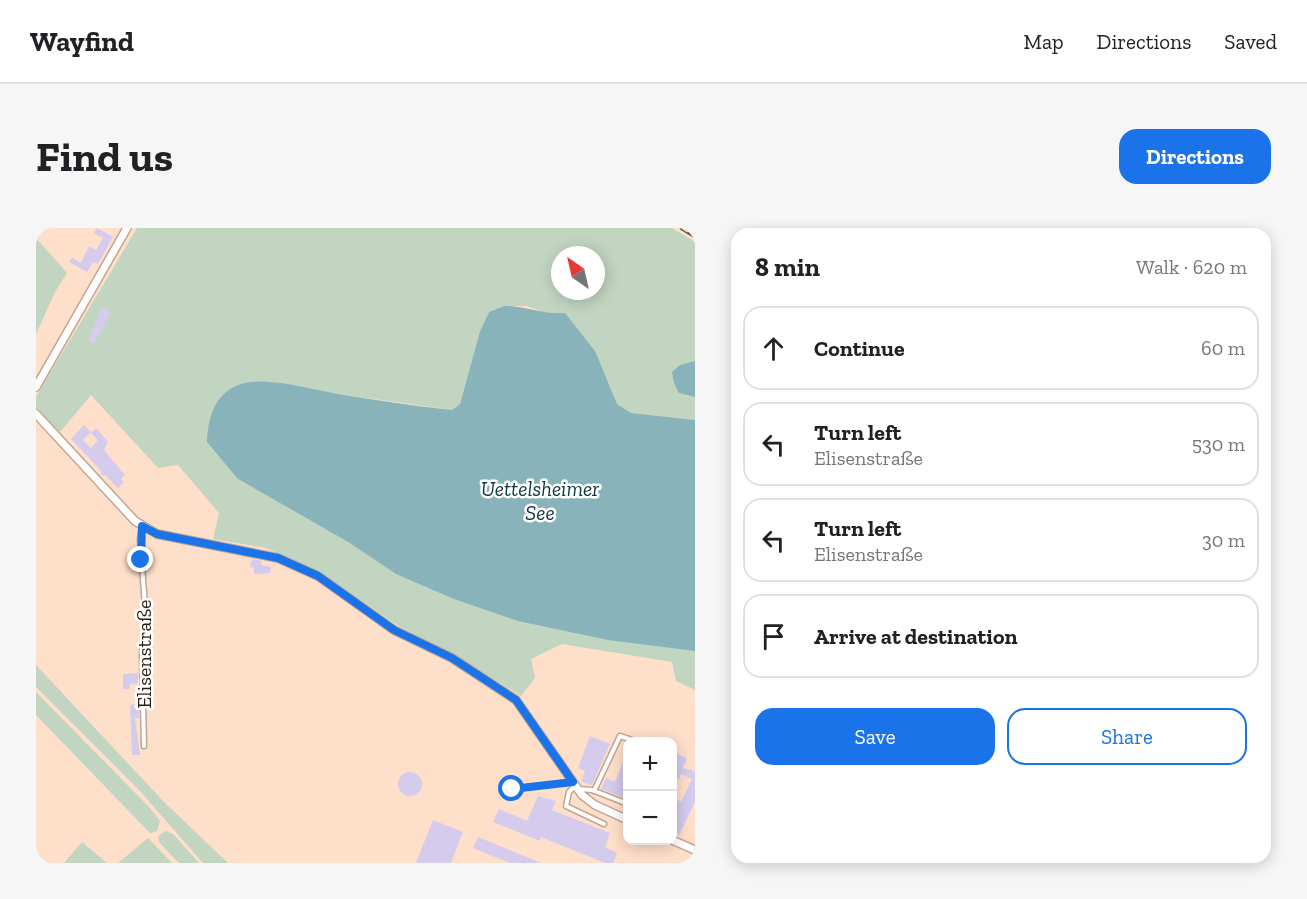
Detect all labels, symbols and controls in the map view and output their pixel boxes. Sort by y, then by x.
text: Wayfind [30,25,134,58]
text: Map [1024,29,1064,54]
text: Directions [1097,29,1191,54]
text: Saved [1224,29,1277,54]
button: Directions [1119,129,1271,184]
text: Find us [36,131,173,182]
north arrow [551,246,605,300]
text: 8 min [755,251,820,283]
text: Walk · 620 m [1136,255,1247,279]
icon: ahead [757,332,790,365]
text: Continue [814,335,905,362]
text: 60 m [1201,336,1245,360]
text: Turn left [814,419,901,446]
icon: left [757,428,790,461]
text: 530 m [1192,432,1245,456]
text: Elisenstraße [814,446,923,470]
water label: Uettelsheimer See [481,476,600,525]
text: Turn left [814,515,901,542]
icon: left [757,524,790,557]
text: 30 m [1202,528,1245,552]
text: Elisenstraße [814,542,923,566]
route end [127,546,153,572]
street label: Elisenstraße [132,600,156,708]
icon: arrive [757,620,790,653]
text: Arrive at destination [814,623,1017,650]
button: Save [755,708,995,765]
button: Share [1007,708,1247,765]
map controls [623,737,677,845]
button: + [623,737,677,791]
route start [498,775,524,801]
button: − [623,791,677,845]

